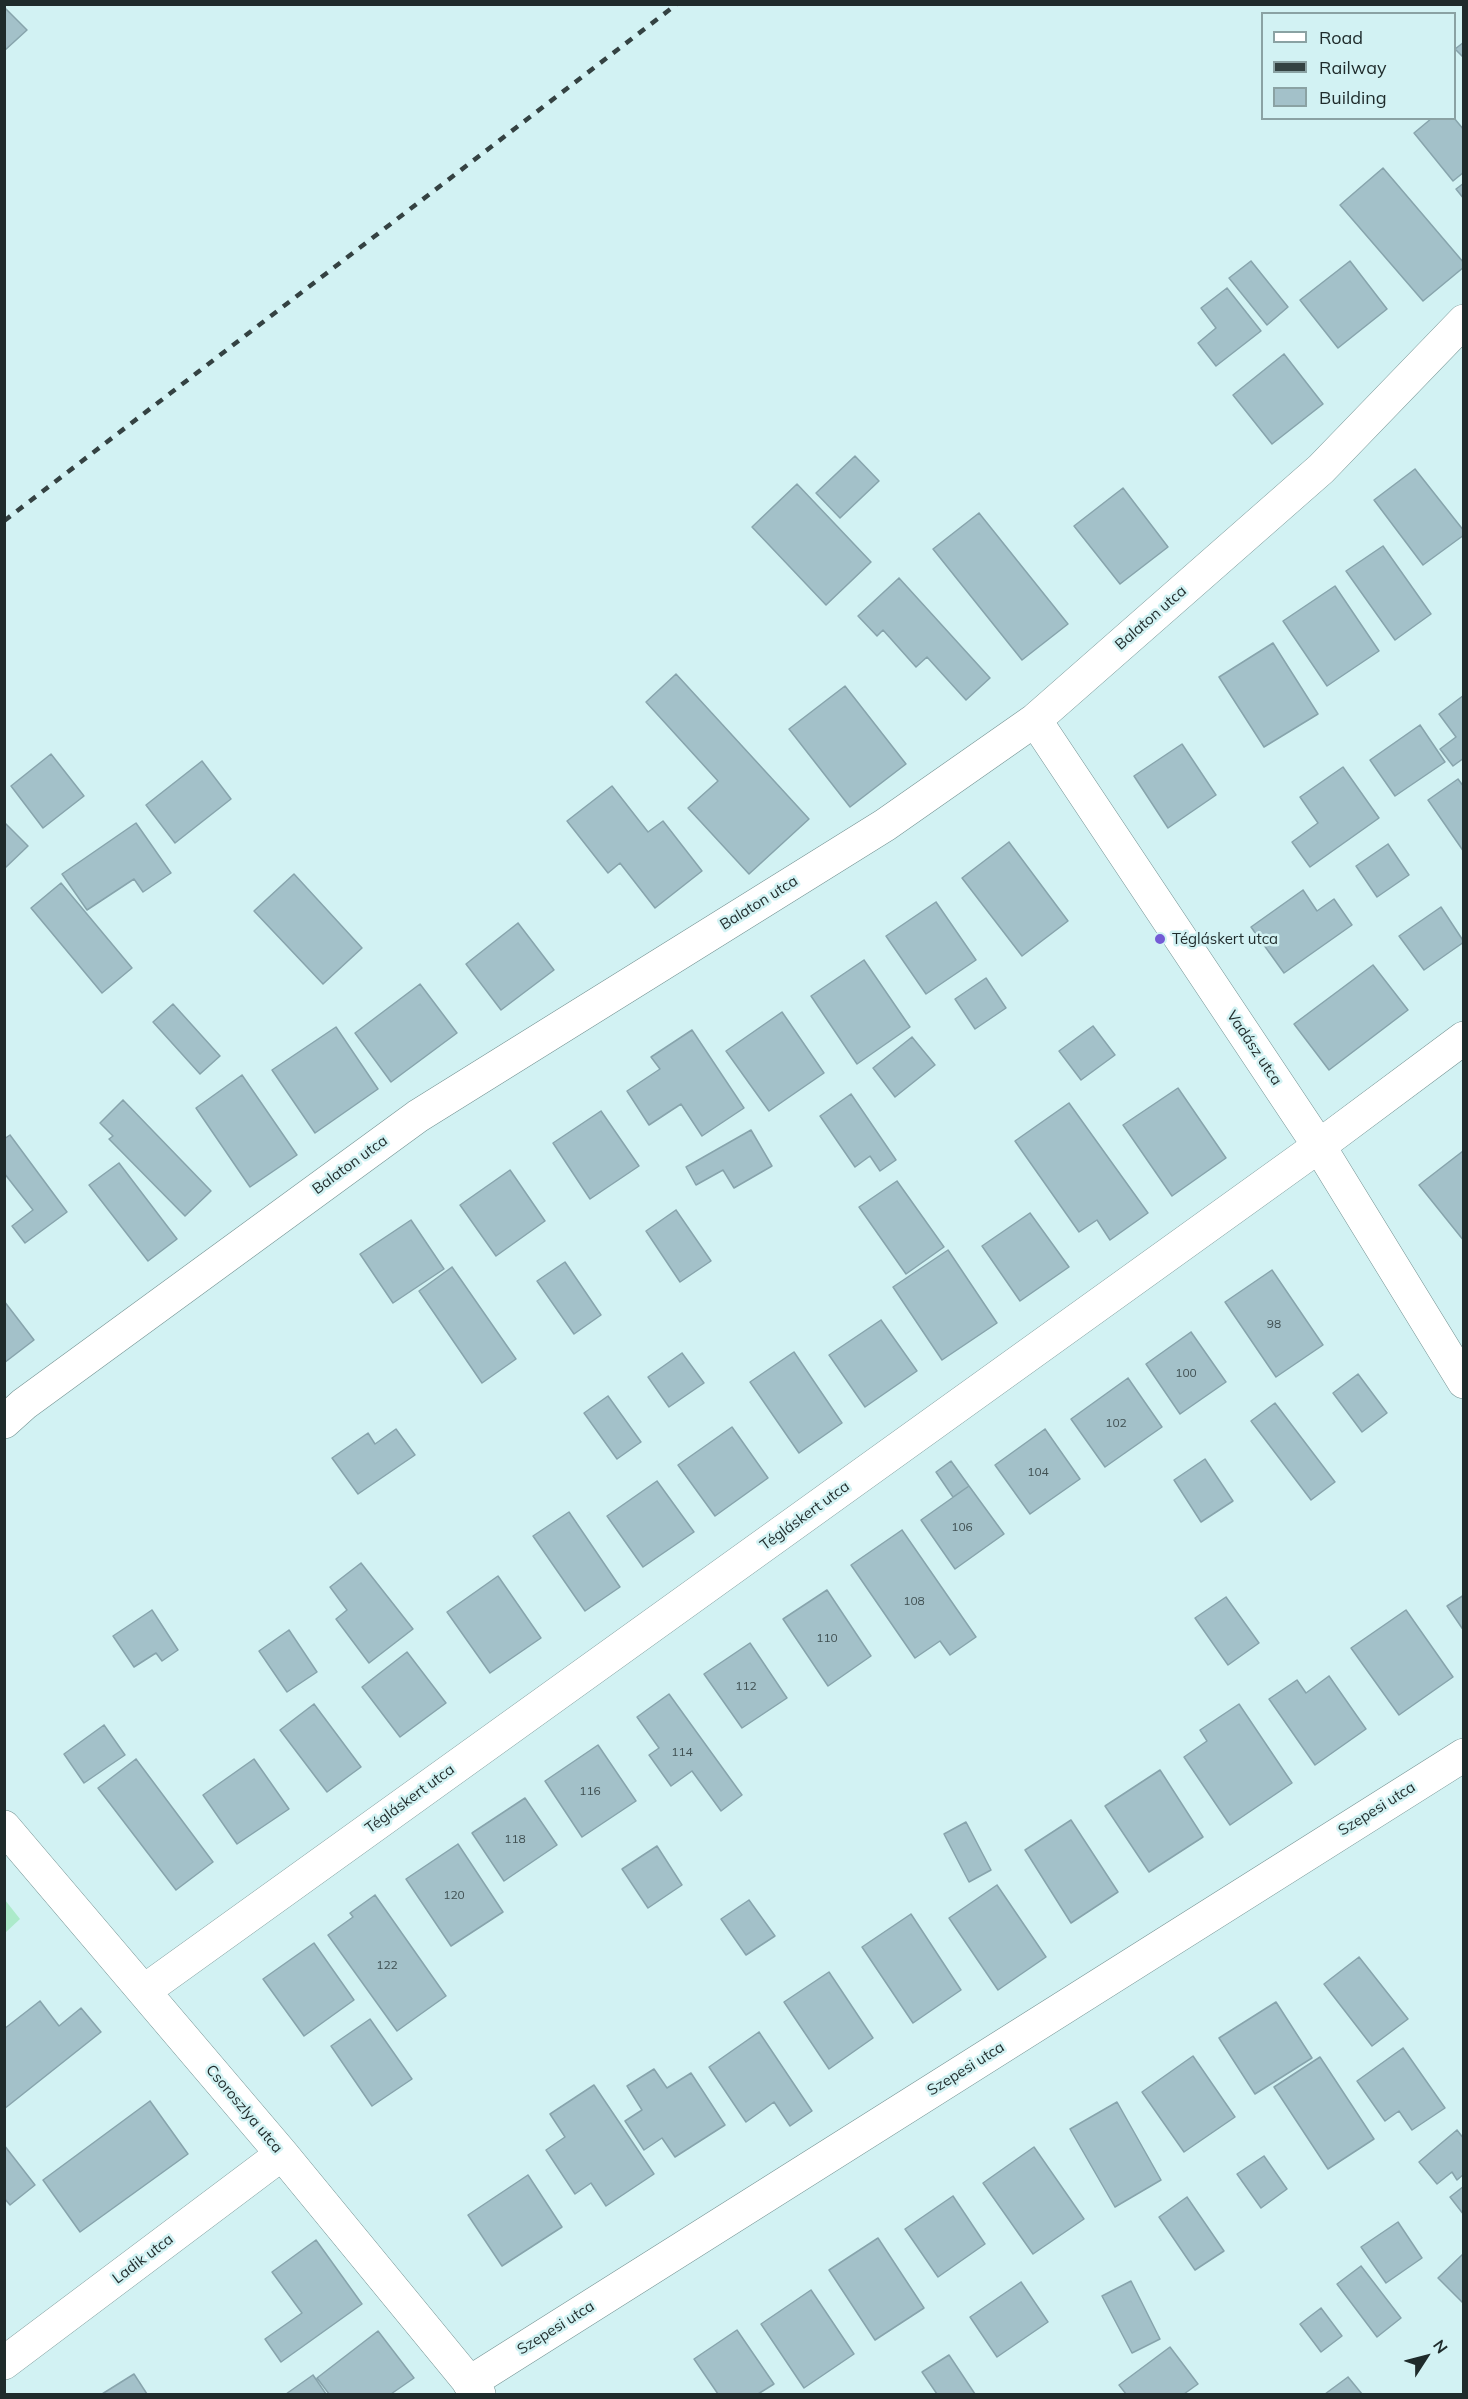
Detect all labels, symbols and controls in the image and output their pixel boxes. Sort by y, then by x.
legend [1261,12,1456,120]
text: Road [1319,26,1363,49]
text: Railway [1319,56,1387,79]
text: Building [1319,86,1387,109]
street label: Balaton utca [1112,582,1190,654]
street label: Balaton utca [717,872,801,934]
place label: Tégláskert utca [1172,930,1278,948]
marker: Tégláskert utca [1153,932,1167,946]
street label: Vadász utca [1223,1007,1285,1089]
street label: Balaton utca [309,1132,391,1198]
house number: 98 [1267,1317,1281,1331]
house number: 100 [1175,1366,1197,1380]
house number: 102 [1105,1416,1127,1430]
house number: 104 [1027,1465,1049,1479]
street label: Tégláskert utca [757,1478,853,1554]
house number: 106 [951,1520,973,1534]
house number: 108 [903,1594,925,1608]
house number: 110 [816,1631,838,1645]
house number: 112 [735,1679,757,1693]
house number: 114 [671,1745,693,1759]
street label: Tégláskert utca [362,1761,458,1837]
street label: Szepesi utca [1335,1778,1419,1840]
house number: 116 [579,1784,601,1798]
house number: 118 [504,1832,526,1846]
house number: 120 [443,1888,465,1902]
house number: 122 [376,1958,398,1972]
street label: Szepesi utca [924,2038,1008,2100]
street label: Csoroszlya utca [202,2061,286,2157]
street label: Ladik utca [109,2230,177,2288]
street label: Szepesi utca [514,2297,598,2359]
north arrow [1396,2327,1456,2387]
text: N [1429,2336,1452,2357]

